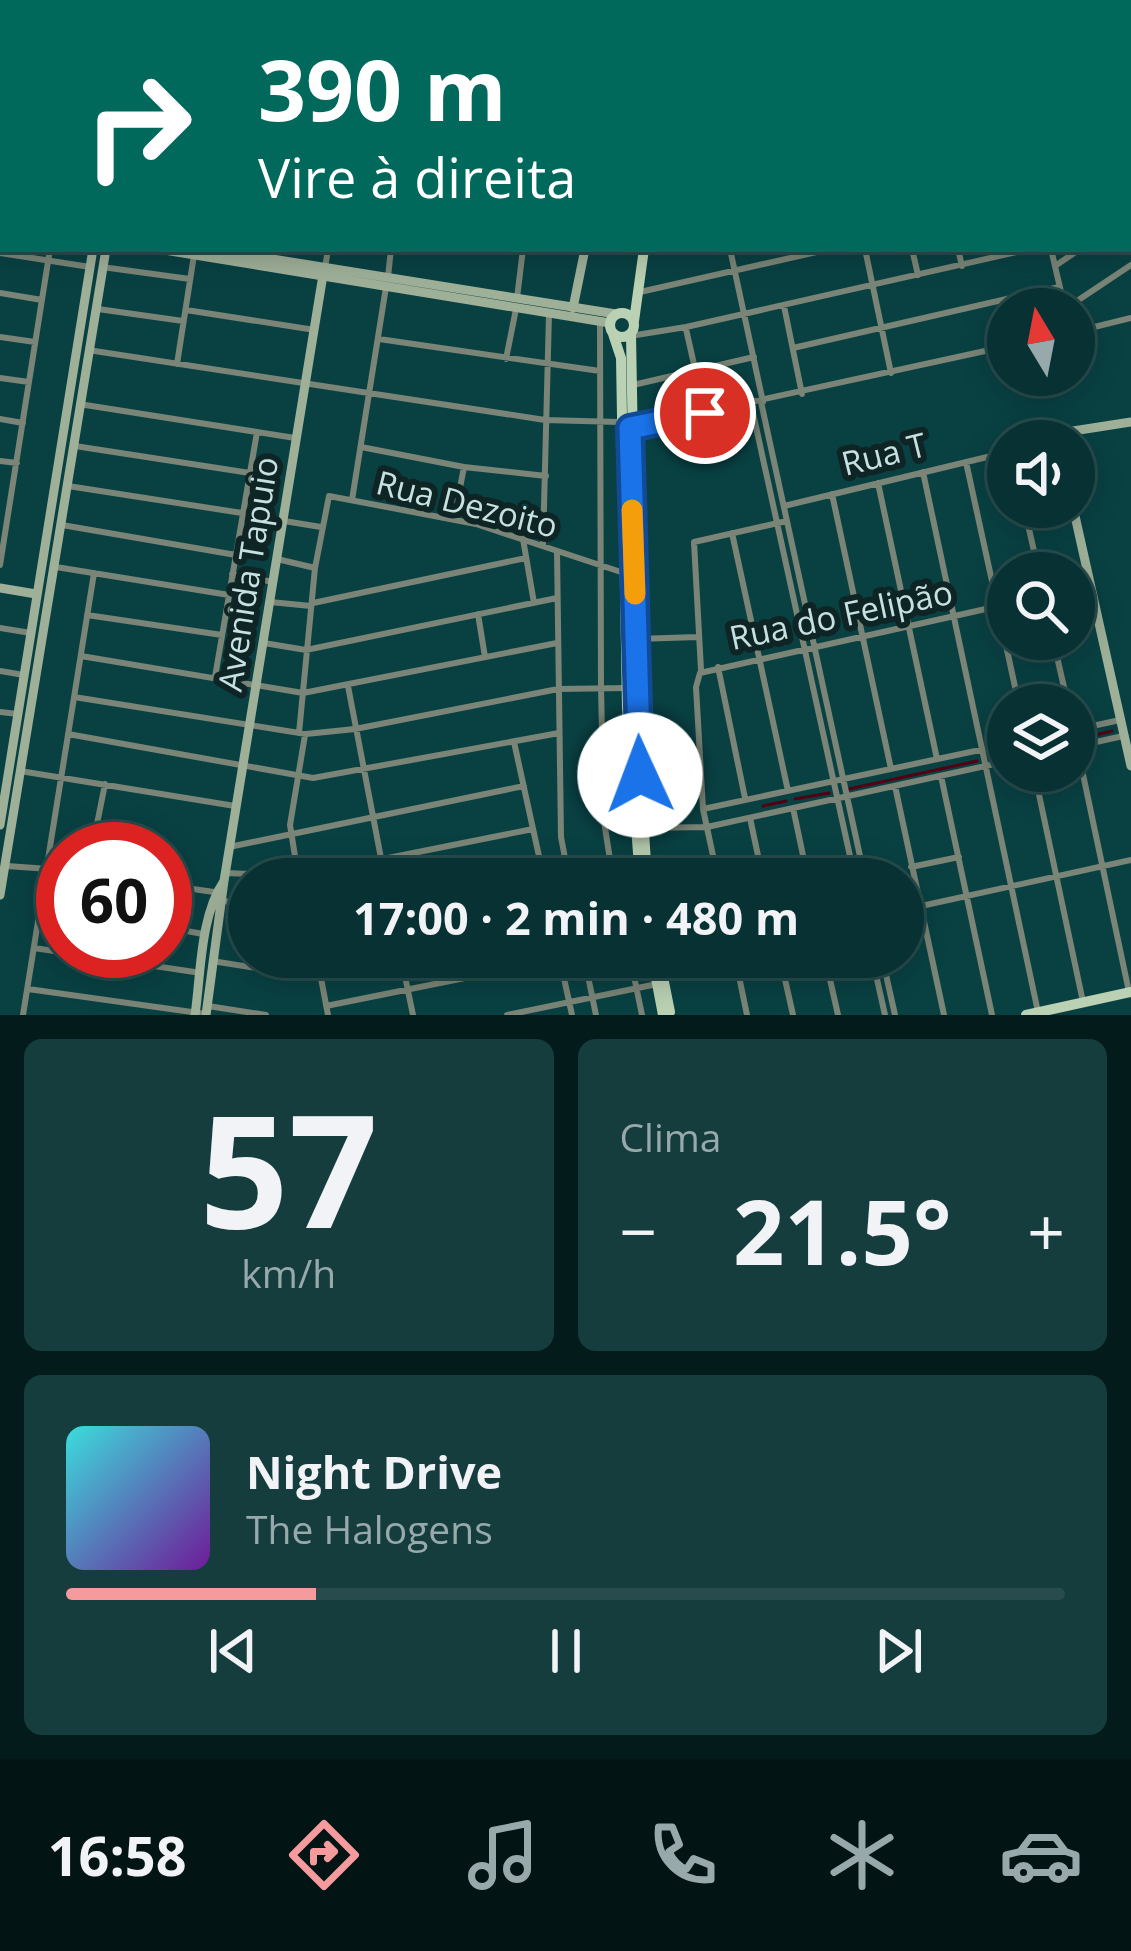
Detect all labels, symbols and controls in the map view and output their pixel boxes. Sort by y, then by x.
text: 390 m [258,31,506,146]
icon: right [60,48,216,204]
text: Vire à direita [258,140,576,214]
north arrow [987,288,1095,396]
map controls [987,288,1095,792]
pin [654,362,756,464]
icon: arrive [672,380,738,446]
button: sound [987,420,1095,528]
street label: Rua T [837,421,931,486]
street label: Avenida Tapuio [207,454,288,694]
street label: Rua Dezoito [372,459,562,548]
button: search [987,552,1095,660]
street label: Rua do Felipão [725,569,956,660]
button: layers [987,684,1095,792]
position arrow [577,712,703,838]
speed limit sign: 60 [36,822,192,978]
text: 17:00 · 2 min · 480 m [353,887,799,948]
text: 57 [200,1061,378,1274]
text: Clima [620,1110,722,1163]
text: 21.5° [733,1169,952,1291]
text: − [620,1185,657,1275]
text: + [1027,1185,1065,1275]
text: km/h [241,1246,336,1299]
text: Night Drive [246,1441,502,1502]
text: The Halogens [246,1502,493,1555]
icon: previous [200,1618,266,1684]
icon: pause [533,1618,599,1684]
icon: next [866,1618,932,1684]
icon: directions [282,1813,366,1897]
icon: music [461,1813,545,1897]
icon: phone [641,1813,725,1897]
icon: climate [820,1813,904,1897]
icon: car [999,1813,1083,1897]
text: 16:58 [48,1818,187,1892]

